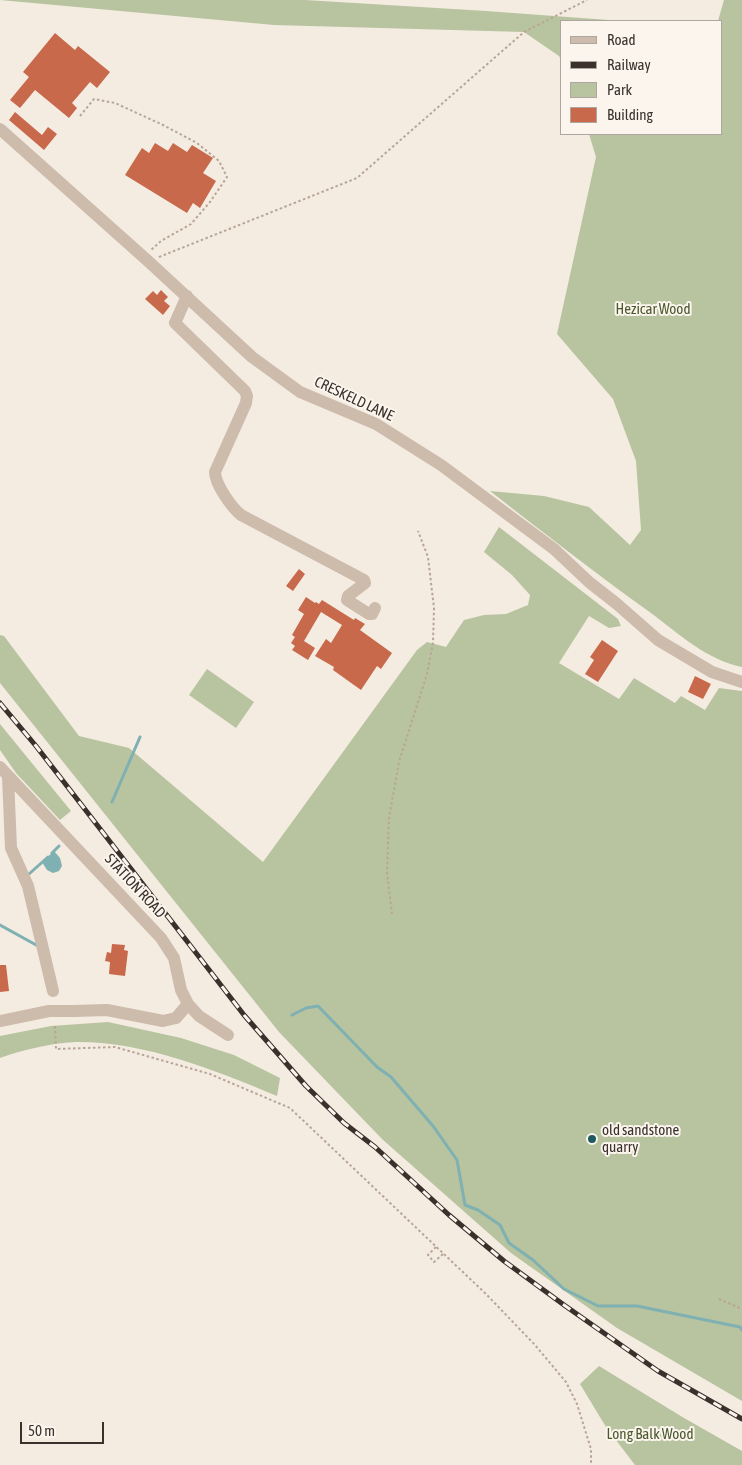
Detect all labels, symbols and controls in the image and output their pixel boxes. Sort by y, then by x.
legend [560,20,722,135]
text: Road [607,31,636,48]
text: Railway [607,56,651,73]
text: Park [607,81,632,98]
text: Building [607,106,653,123]
park label: Hezicar Wood [615,300,691,318]
street label: CRESKELD LANE [312,373,396,425]
street label: STATION ROAD [101,850,169,922]
place label: old sandstone quarry [602,1121,679,1156]
marker: old sandstone quarry [586,1133,598,1145]
scale bar [22,1412,106,1444]
text: 50 m [28,1422,55,1439]
park label: Long Balk Wood [607,1425,693,1443]

